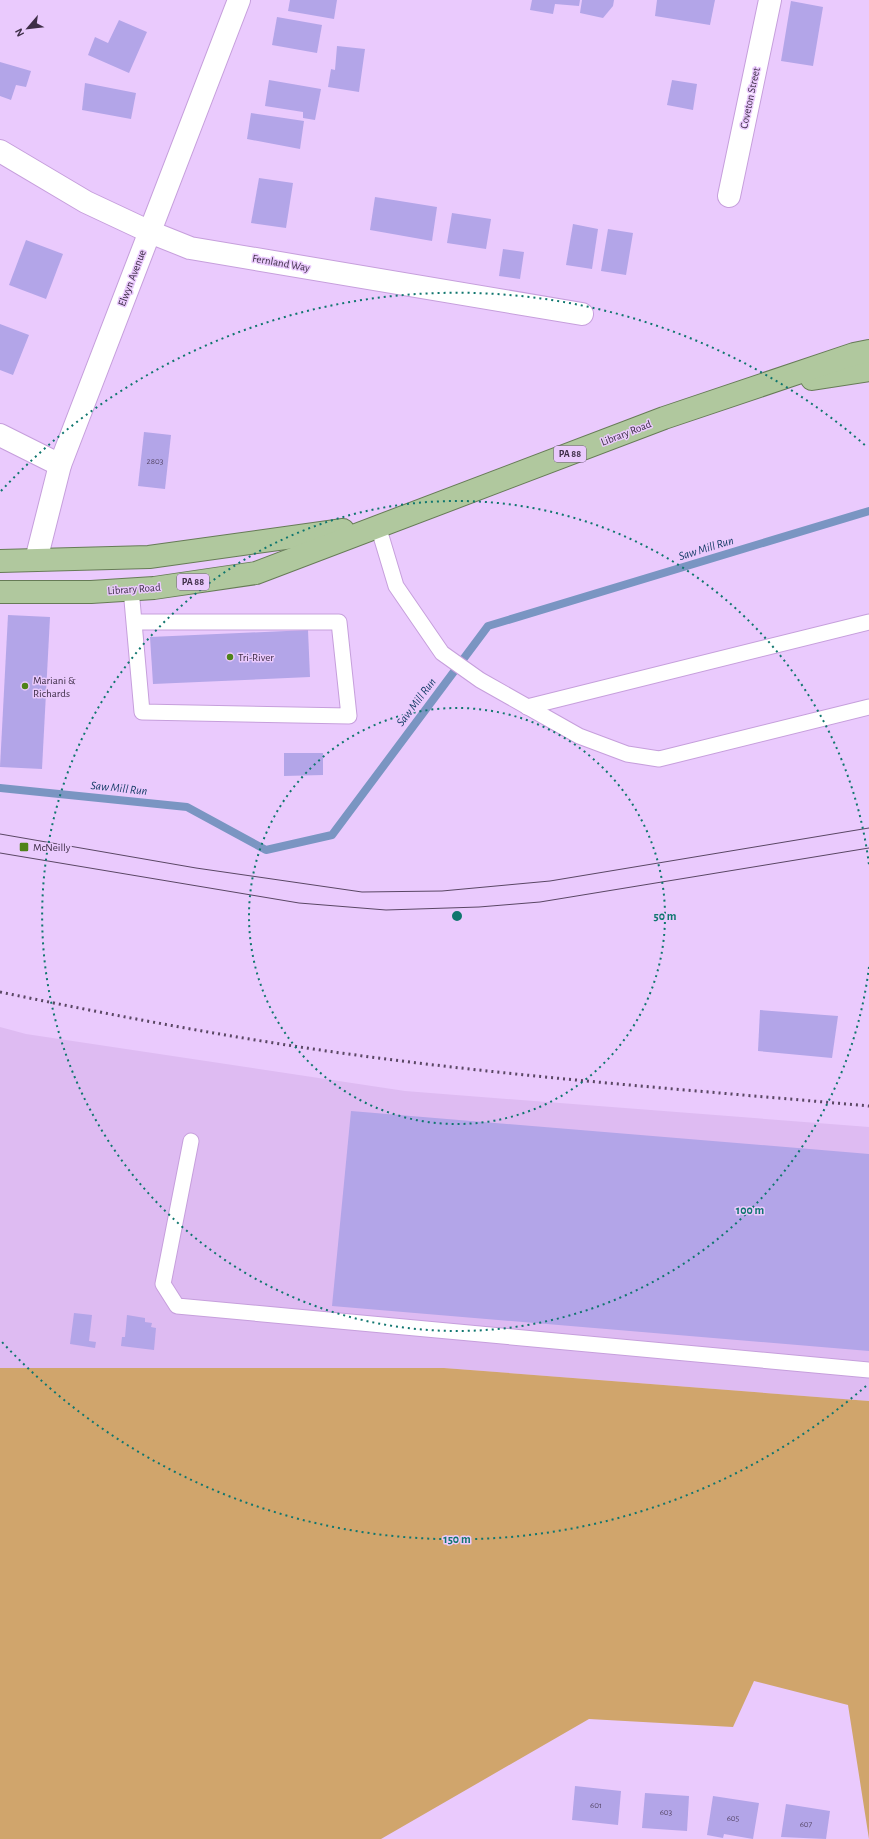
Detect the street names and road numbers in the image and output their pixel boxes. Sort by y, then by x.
street label: Coveton Street [738,66,762,130]
street label: Elwyn Avenue [116,248,148,308]
street label: Fernland Way [251,253,311,274]
street label: Library Road [599,418,653,448]
road number: PA 88 [554,446,586,462]
road number: PA 88 [177,574,209,590]
street label: Library Road [107,582,161,596]

